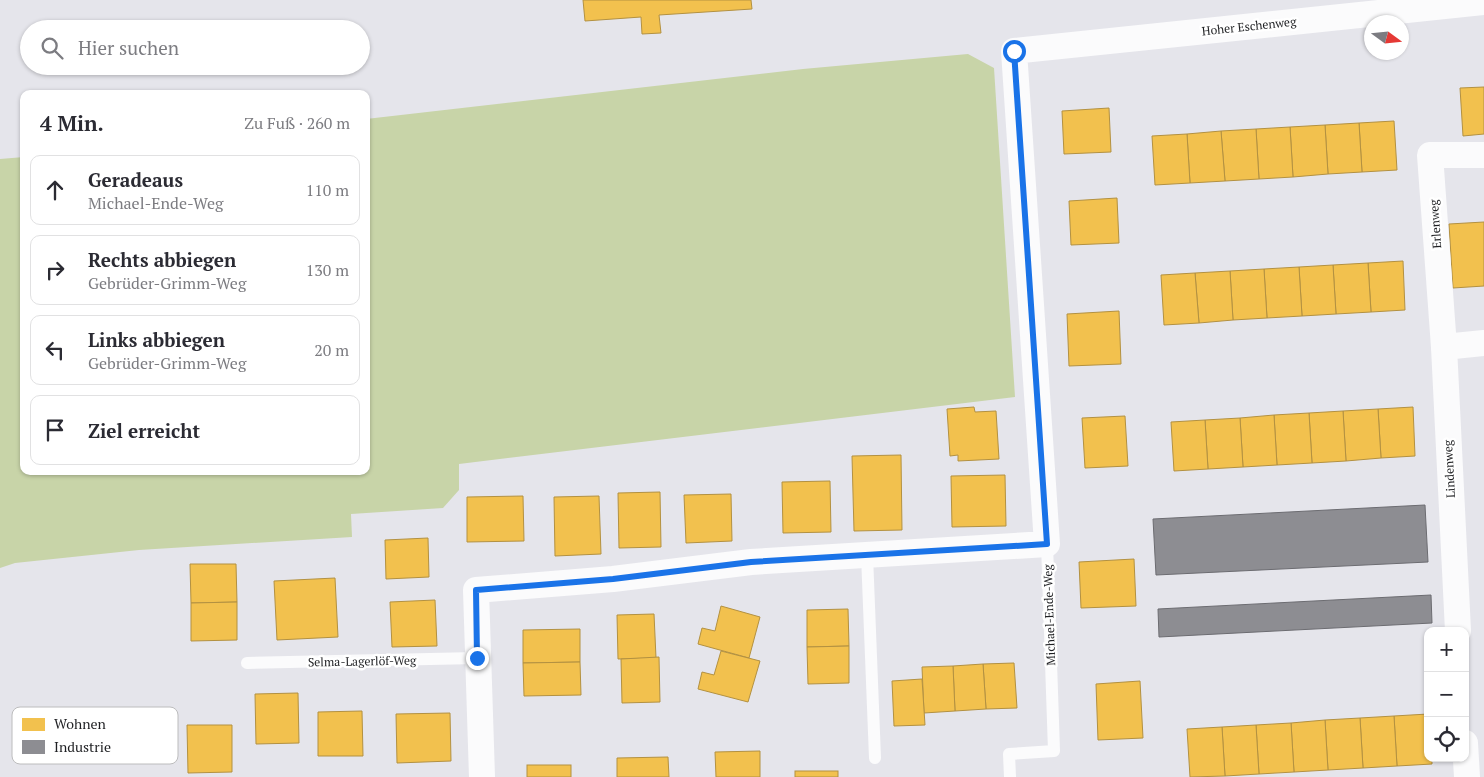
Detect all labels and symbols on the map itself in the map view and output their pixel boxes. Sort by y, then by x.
street label: Hoher Eschenweg [1201,14,1298,38]
north arrow [1364,15,1409,60]
route start [1003,40,1026,63]
street label: Erlenweg [1426,198,1444,249]
street label: Lindenweg [1440,439,1458,498]
street label: Michael-Ende-Weg [1040,563,1058,666]
route end [466,647,489,670]
street label: Selma-Lagerlöf-Weg [308,653,417,669]
legend [12,707,178,764]
text: Wohnen [54,714,106,733]
text: Industrie [54,737,111,756]

